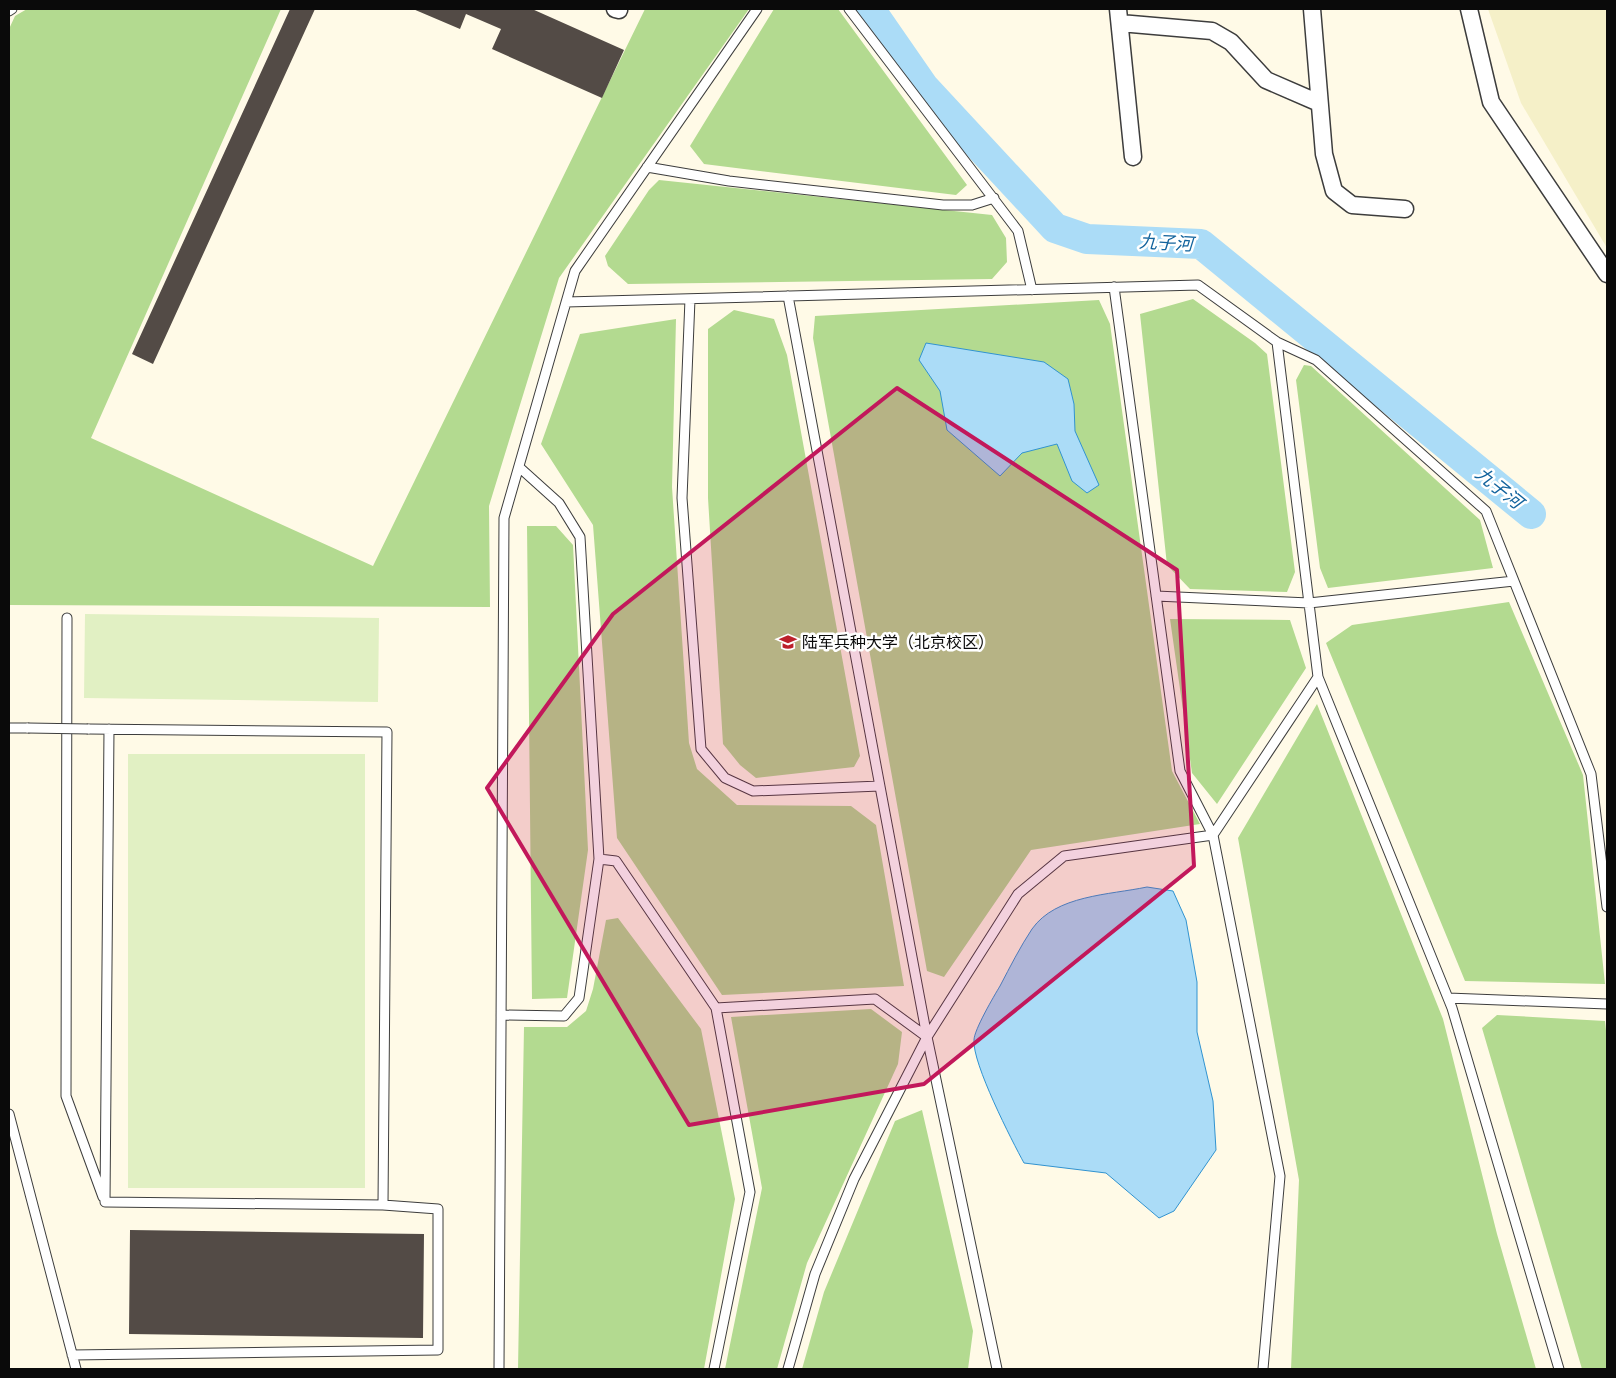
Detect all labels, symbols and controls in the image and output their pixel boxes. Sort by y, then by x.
water label: 九子河 [1138,231,1197,256]
water label: 九子河 [1471,462,1529,515]
school or university icon: 陆军兵种大学（北京校区） [778,632,798,652]
place label: 陆军兵种大学（北京校区） [802,633,994,652]

